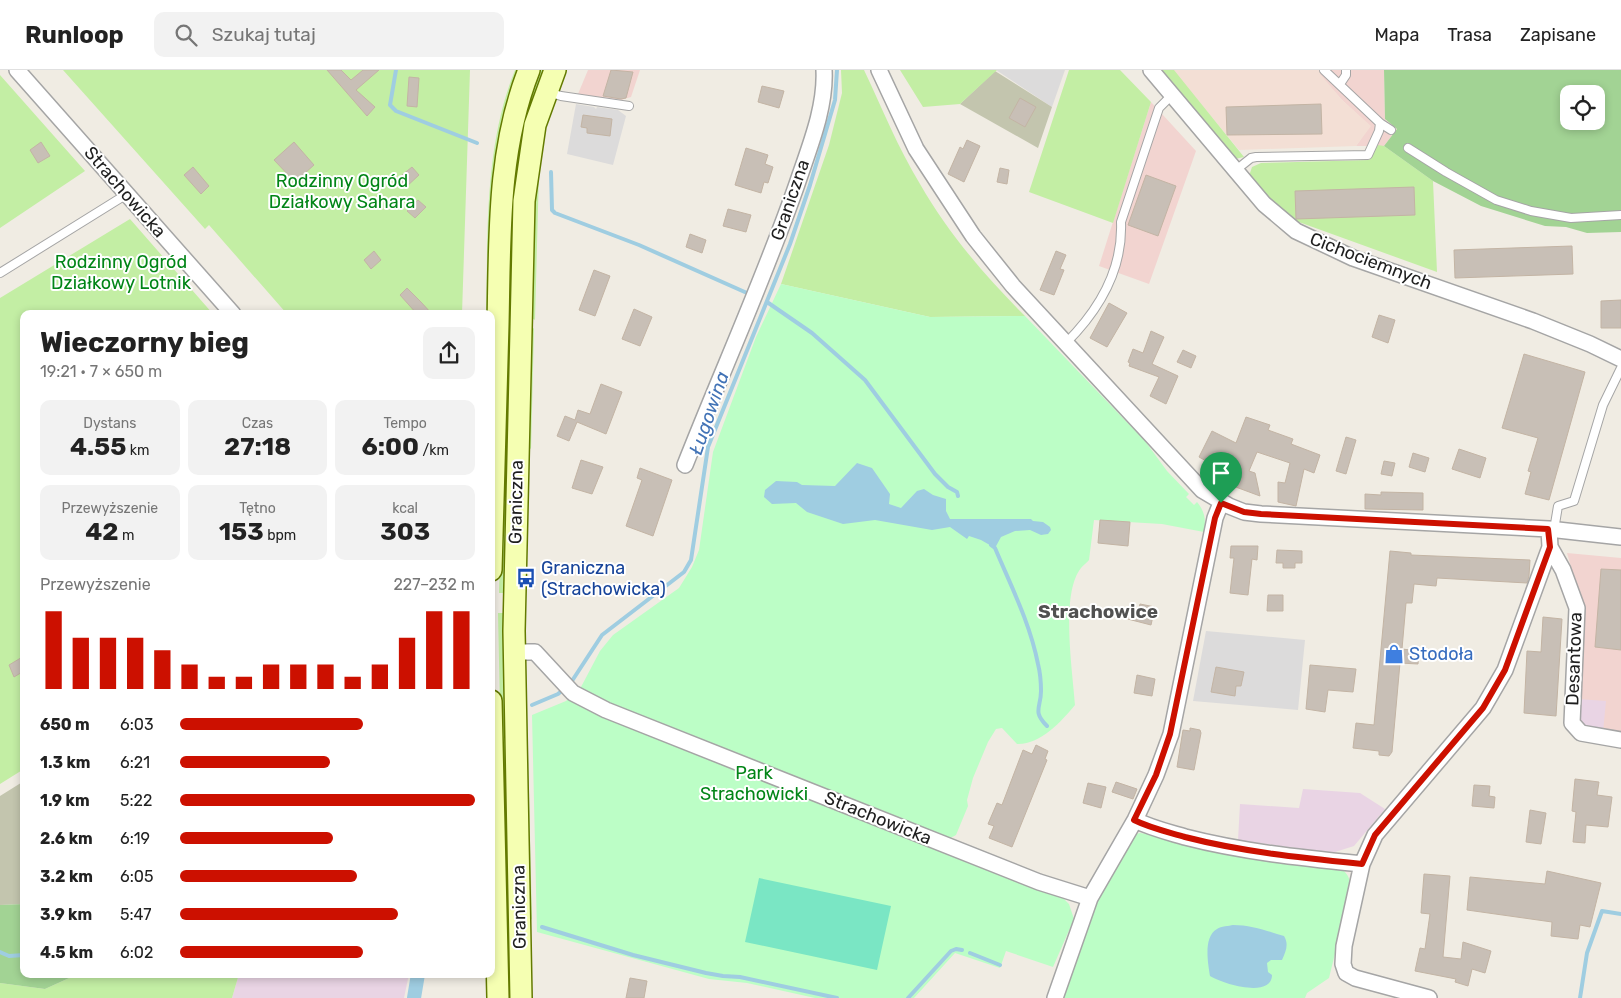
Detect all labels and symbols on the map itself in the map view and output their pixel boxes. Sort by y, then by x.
street label: Strachowicka [79,142,171,242]
street label: Graniczna [766,157,814,243]
park label: Rodzinny Ogród Działkowy Sahara [269,170,415,213]
street label: Cichociemnych [1307,228,1435,294]
park label: Rodzinny Ogród Działkowy Lotnik [51,251,192,294]
water label: Ługowina [684,368,734,458]
pin [1200,452,1242,503]
street label: Graniczna [504,460,528,544]
place label: Graniczna (Strachowicka) [541,557,666,600]
bus stop icon: Graniczna (Strachowicka) [515,567,537,589]
district label: Strachowice [1038,600,1158,623]
street label: Desantowa [1561,612,1587,706]
shop icon: Stodoła [1383,643,1405,665]
place label: Stodoła [1409,643,1474,665]
park label: Park Strachowicki [700,762,808,805]
street label: Strachowicka [821,787,935,849]
street label: Graniczna [507,865,531,949]

